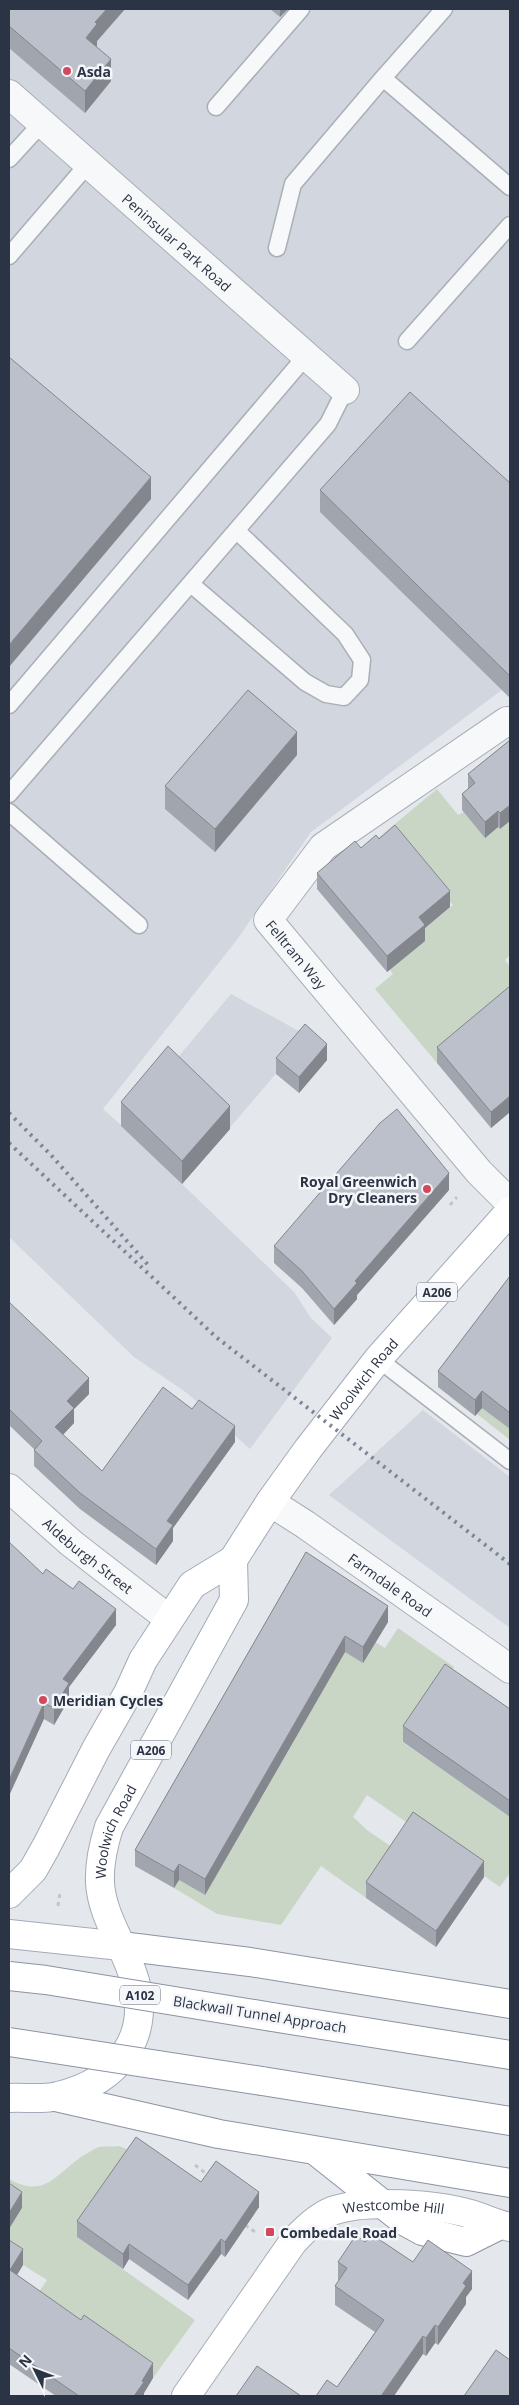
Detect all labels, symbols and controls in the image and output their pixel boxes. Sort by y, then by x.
place label: Asda [77,62,111,81]
marker: Asda [61,65,73,77]
street label: Peninsular Park Road [119,189,236,295]
street label: Felltram Way [262,915,332,994]
place label: Royal Greenwich Dry Cleaners [300,1172,417,1207]
marker: Royal Greenwich Dry Cleaners [421,1183,433,1195]
road number: A206 [417,1282,457,1301]
street label: Woolwich Road [325,1334,402,1424]
street label: Aldeburgh Street [39,1513,137,1597]
street label: Farmdale Road [345,1548,436,1621]
place label: Meridian Cycles [53,1691,163,1710]
marker: Meridian Cycles [37,1694,49,1706]
road number: A206 [131,1740,171,1760]
street label: Woolwich Road [90,1781,140,1879]
road number: A102 [120,1986,160,2004]
street label: Blackwall Tunnel Approach [172,1991,348,2037]
street label: Westcombe Hill [341,2194,446,2218]
place label: Combedale Road [280,2223,397,2242]
marker: Combedale Road [264,2226,276,2238]
north arrow [10,2345,60,2395]
text: N [14,2350,36,2372]

